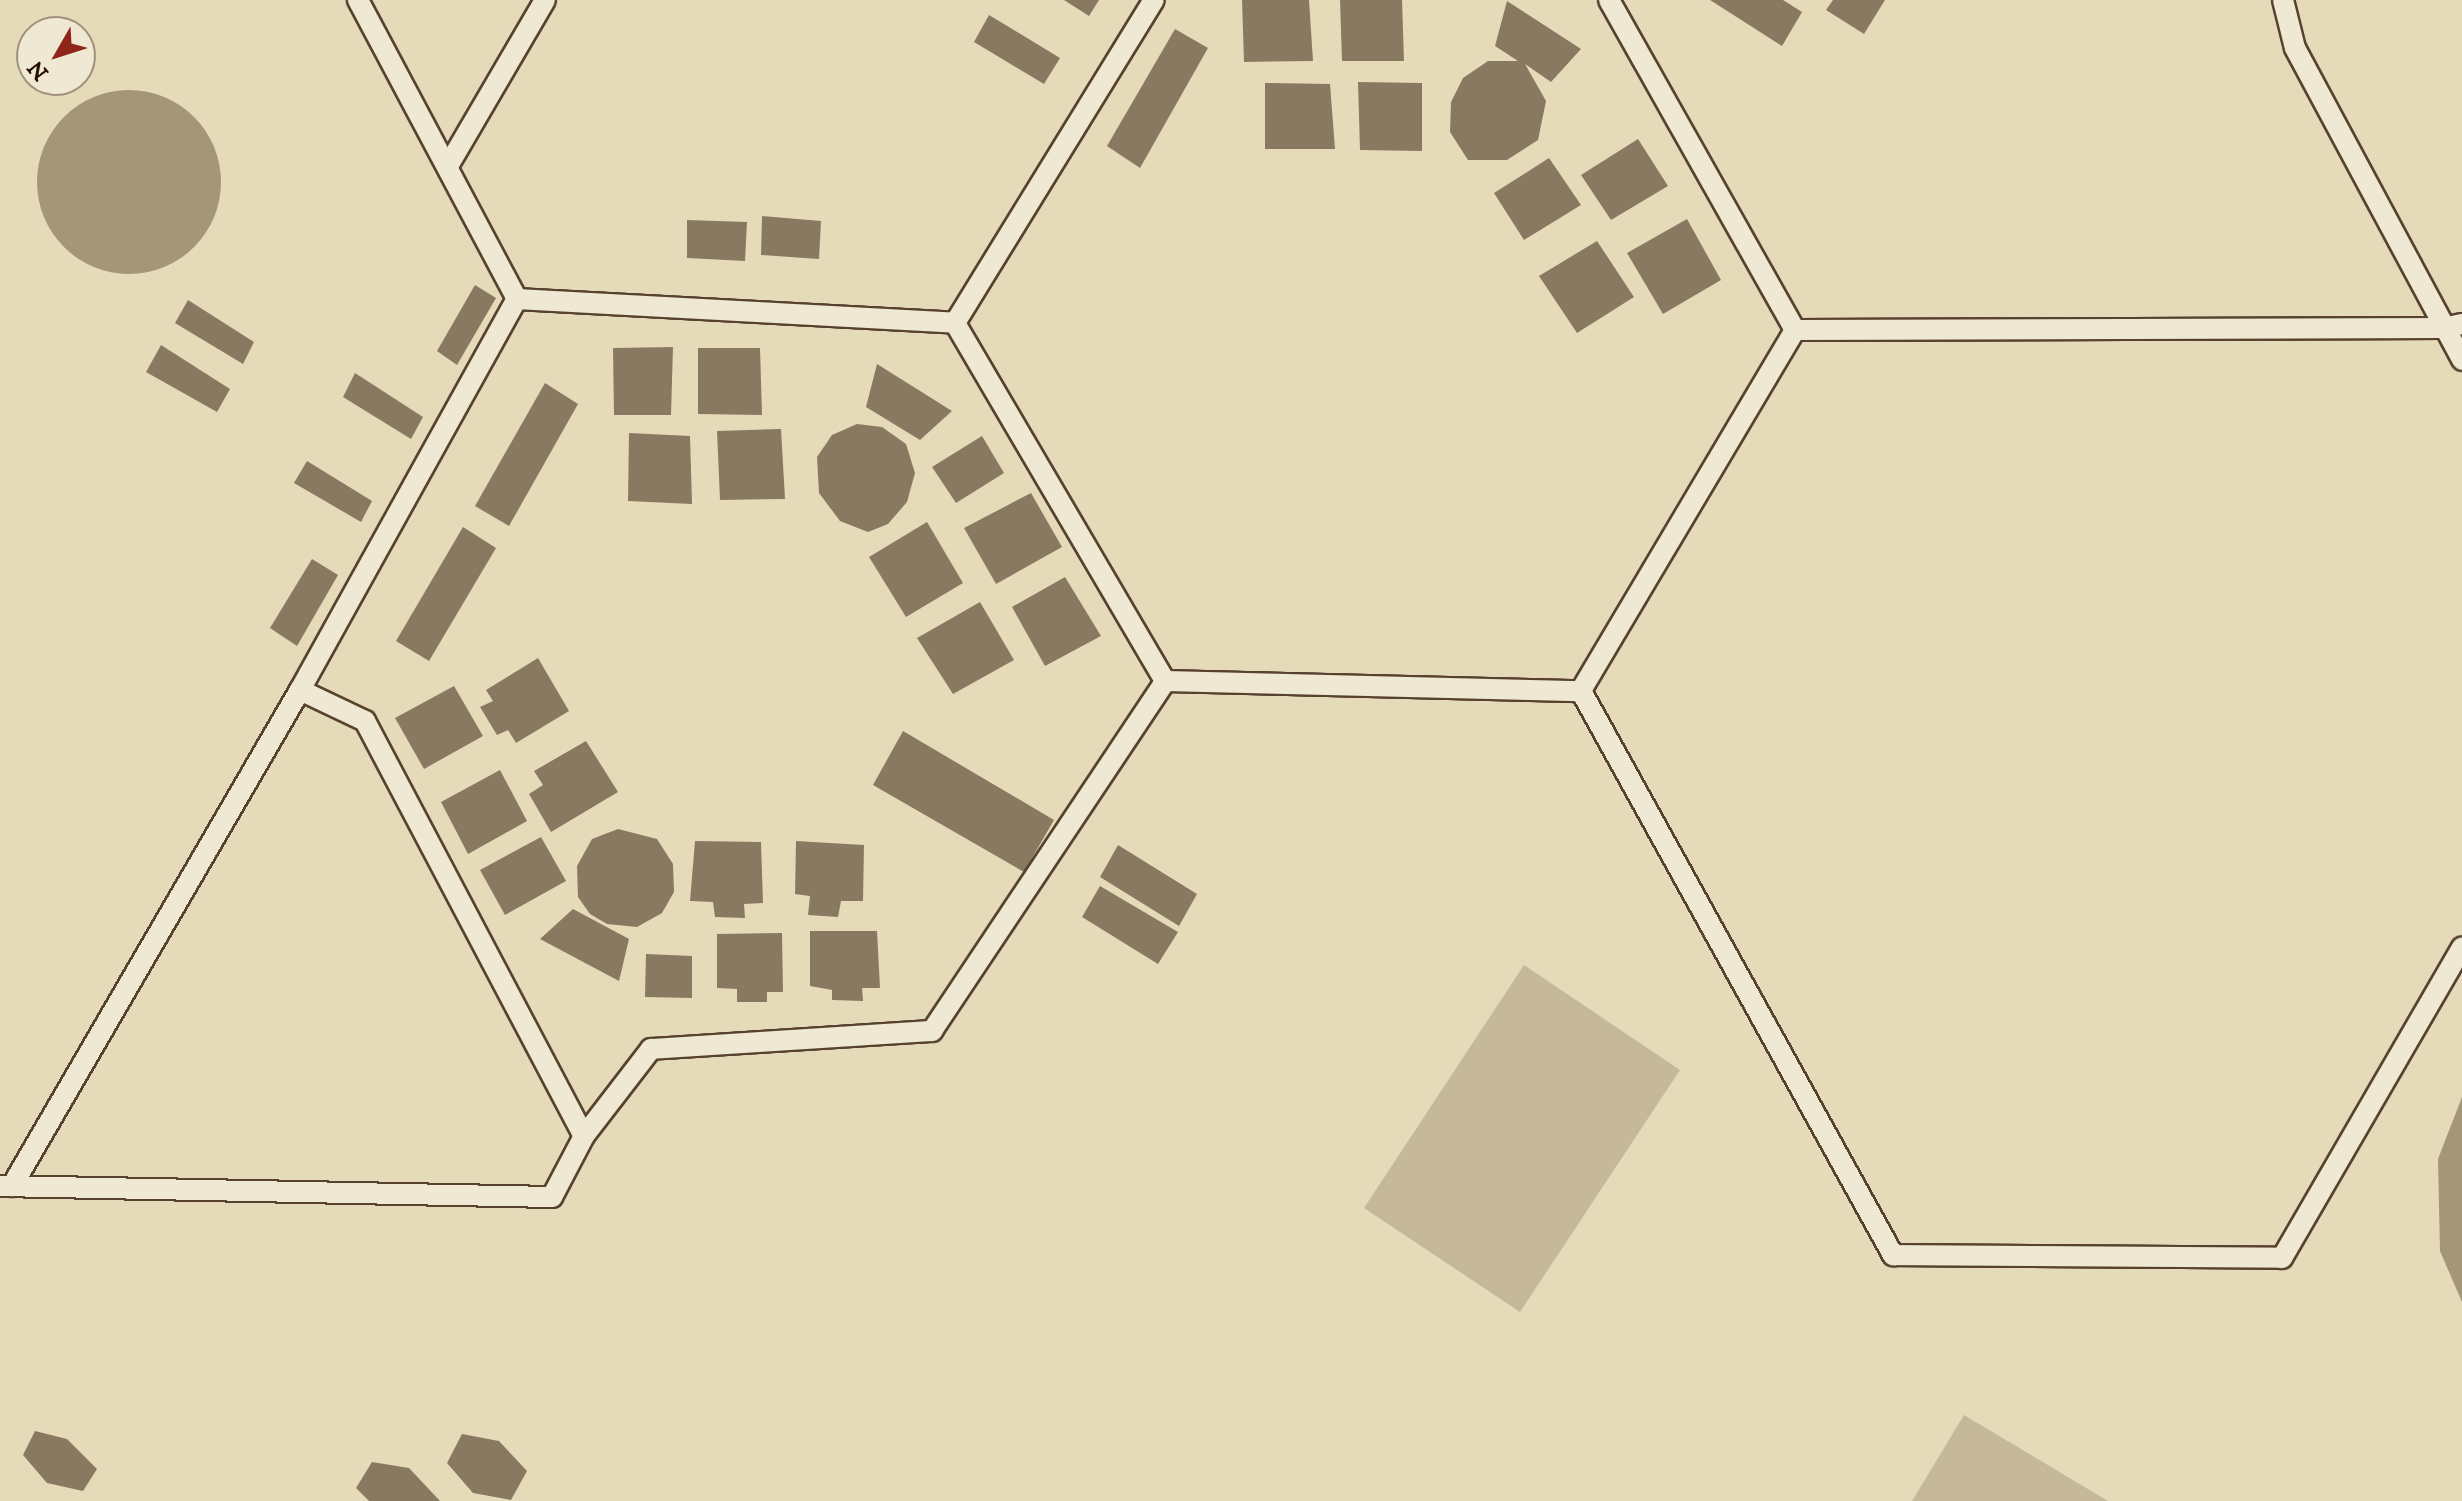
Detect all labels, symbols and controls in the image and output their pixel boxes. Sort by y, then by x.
north arrow [16,16,96,96]
text: N [22,55,55,86]

